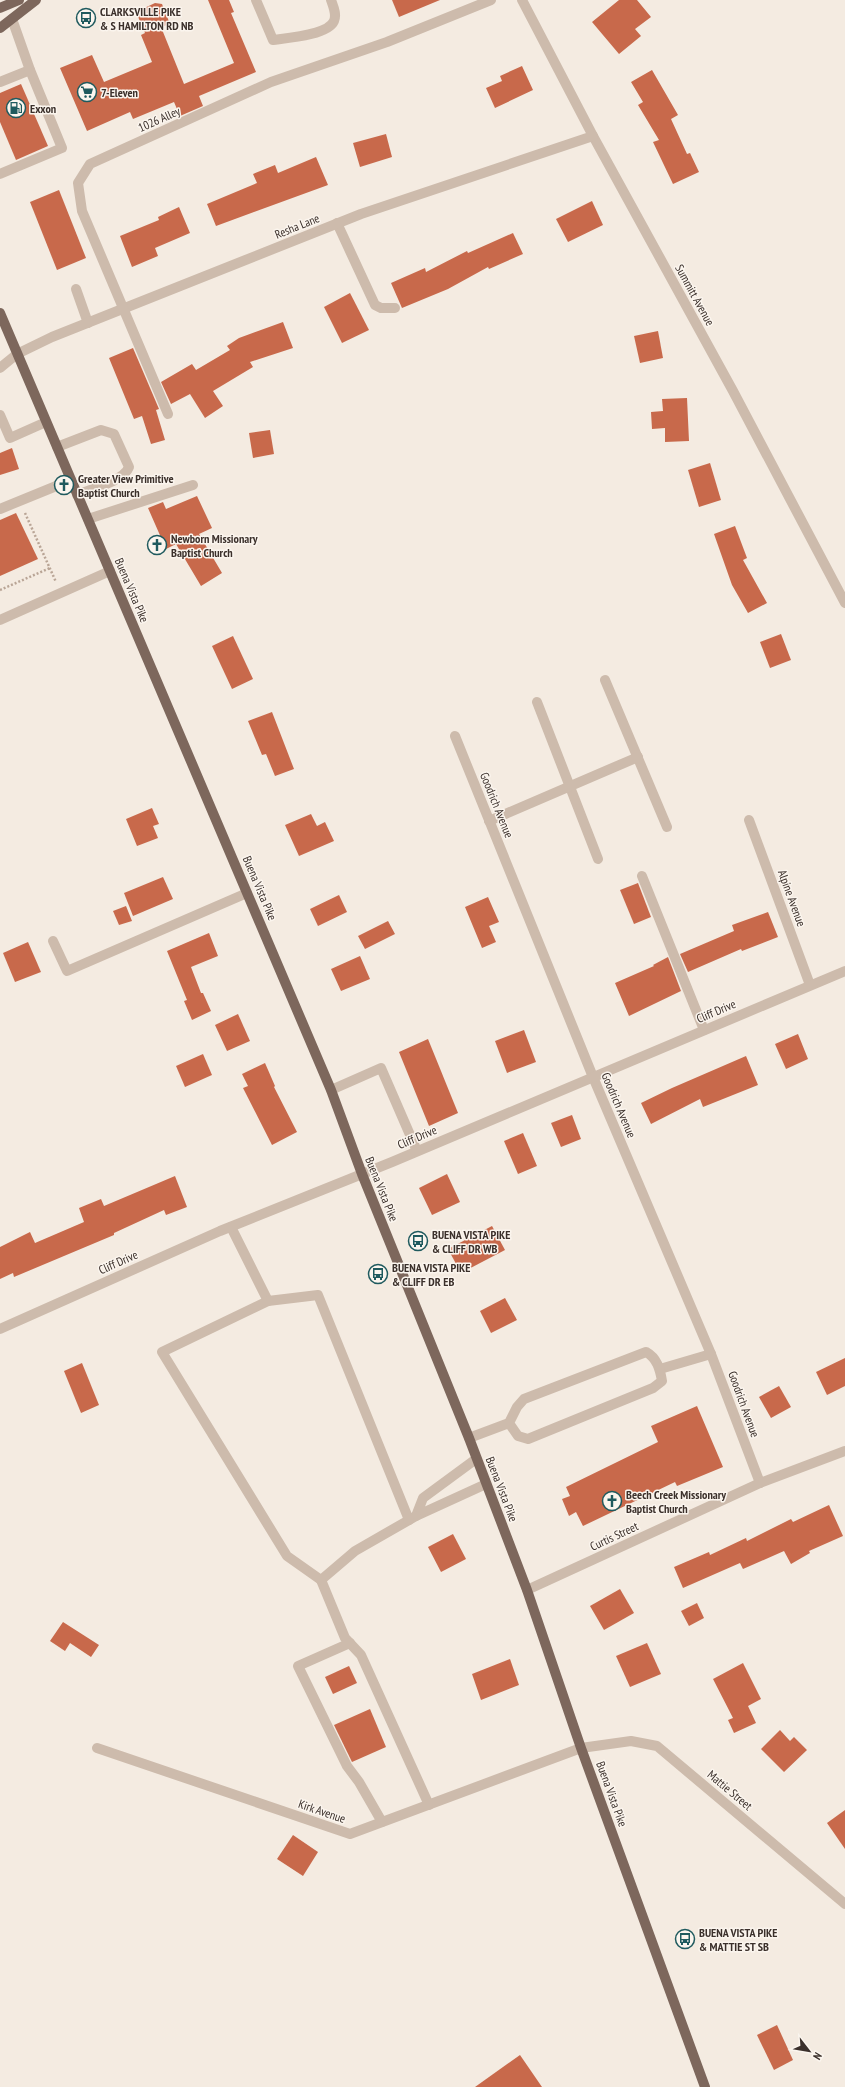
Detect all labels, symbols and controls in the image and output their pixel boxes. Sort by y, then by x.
place label: CLARKSVILLE PIKE & S HAMILTON RD NB [100,4,193,33]
bus stop icon: CLARKSVILLE PIKE & S HAMILTON RD NB [75,7,97,29]
supermarket icon: 7-Eleven [76,81,98,103]
place label: 7-Eleven [101,85,138,100]
fuel station icon: Exxon [5,97,27,119]
place label: Exxon [30,101,56,116]
street label: 1026 Alley [136,103,183,135]
street label: Resha Lane [273,210,322,242]
street label: Summitt Avenue [672,262,718,328]
place label: Greater View Primitive Baptist Church [78,471,174,500]
church icon: Greater View Primitive Baptist Church [53,474,75,496]
place label: Newborn Missionary Baptist Church [171,531,258,560]
church icon: Newborn Missionary Baptist Church [146,534,168,556]
street label: Buena Vista Pike [112,556,152,624]
street label: Goodrich Avenue [477,770,517,840]
street label: Buena Vista Pike [240,854,280,922]
street label: Alpine Avenue [775,868,809,928]
street label: Cliff Drive [694,996,738,1026]
street label: Goodrich Avenue [599,1070,639,1140]
street label: Cliff Drive [395,1122,439,1152]
street label: Buena Vista Pike [362,1154,402,1224]
place label: BUENA VISTA PIKE & CLIFF DR WB [432,1227,510,1256]
bus stop icon: BUENA VISTA PIKE & CLIFF DR WB [407,1230,429,1252]
street label: Cliff Drive [96,1247,140,1277]
place label: BUENA VISTA PIKE & CLIFF DR EB [392,1260,470,1289]
bus stop icon: BUENA VISTA PIKE & CLIFF DR EB [367,1263,389,1285]
street label: Goodrich Avenue [725,1369,763,1439]
street label: Buena Vista Pike [483,1454,521,1524]
place label: Beech Creek Missionary Baptist Church [626,1487,726,1516]
church icon: Beech Creek Missionary Baptist Church [601,1490,623,1512]
street label: Curtis Street [588,1518,641,1554]
street label: Buena Vista Pike [593,1759,631,1829]
street label: Mattie Street [704,1767,756,1814]
street label: Kirk Avenue [297,1796,348,1826]
place label: BUENA VISTA PIKE & MATTIE ST SB [699,1925,777,1954]
bus stop icon: BUENA VISTA PIKE & MATTIE ST SB [674,1928,696,1950]
north arrow [789,2031,829,2071]
text: N [810,2050,825,2062]

